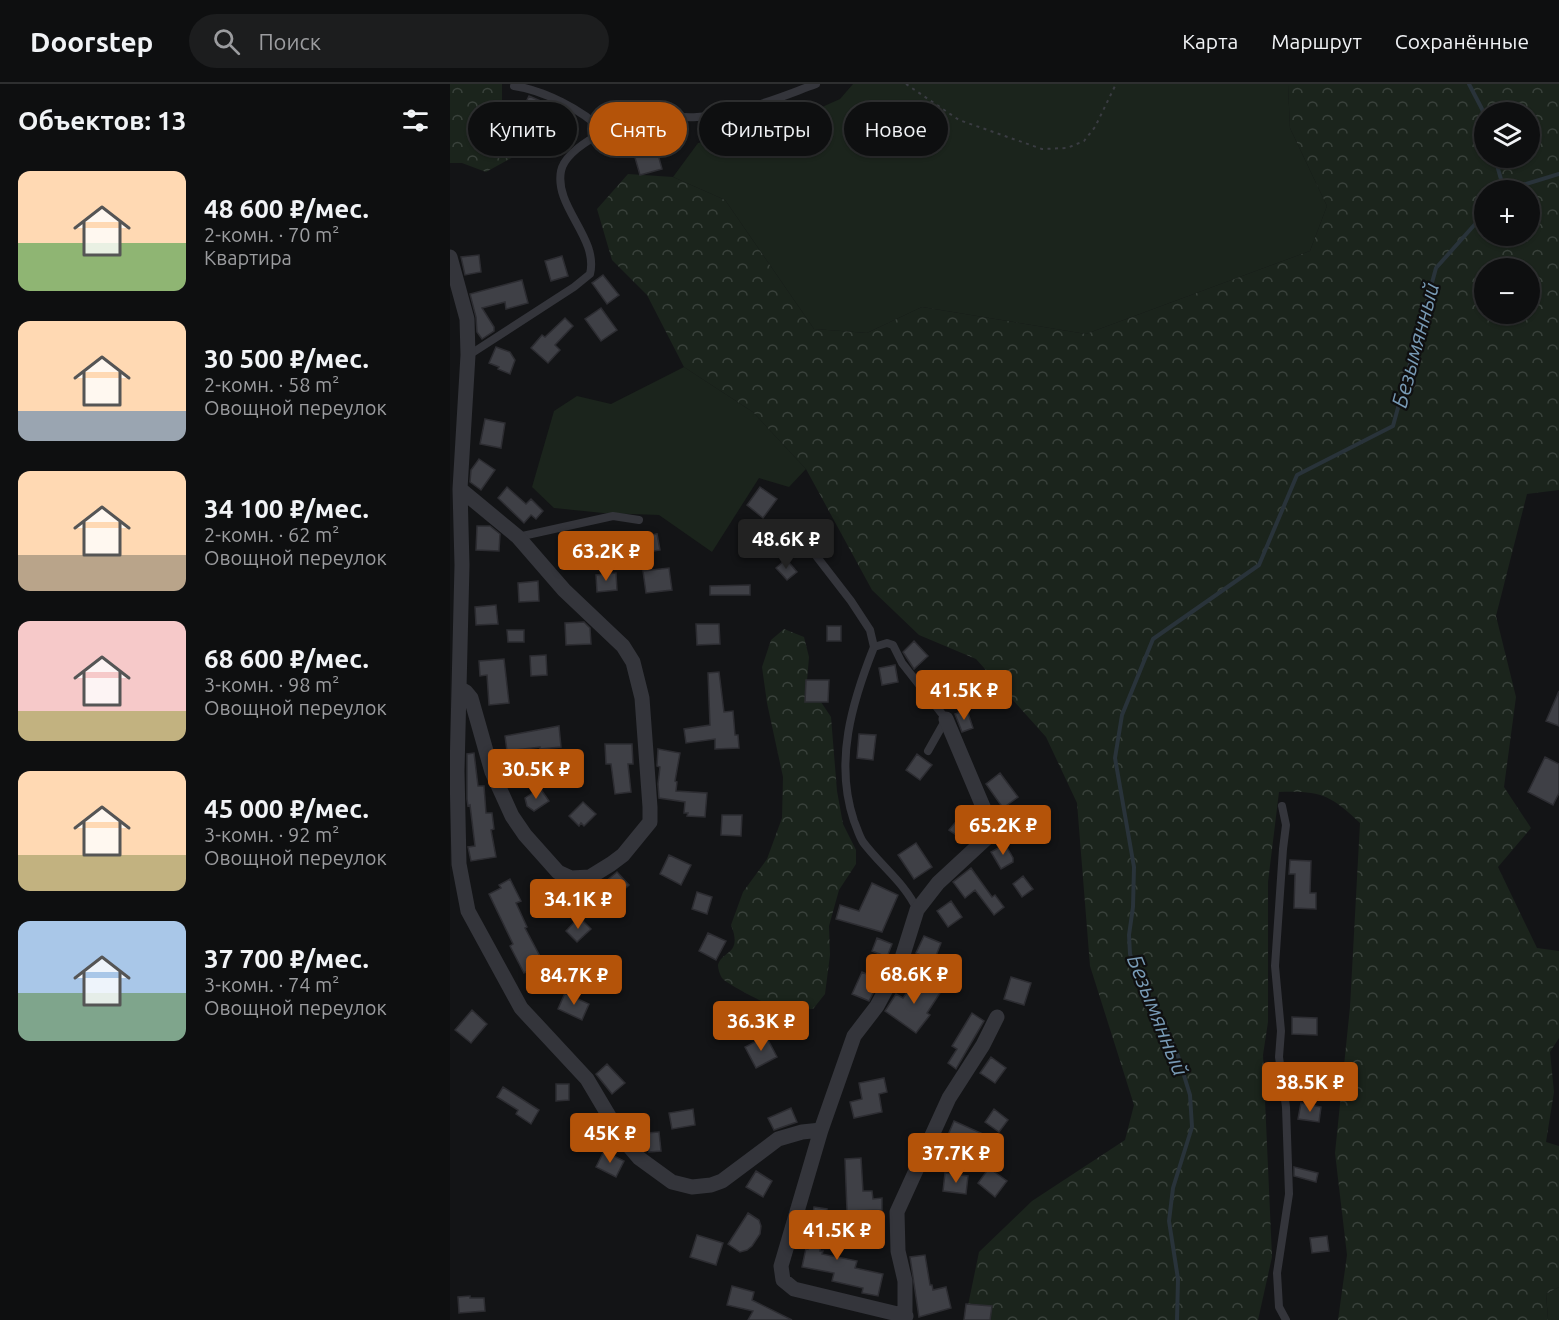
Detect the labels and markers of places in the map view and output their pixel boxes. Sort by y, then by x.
pin: 48.6K ₽ [731,519,841,570]
pin: 63.2K ₽ [551,531,661,582]
pin: 41.5K ₽ [909,670,1019,721]
pin: 30.5K ₽ [481,749,591,800]
pin: 65.2K ₽ [948,805,1058,856]
pin: 34.1K ₽ [523,879,633,930]
pin: 68.6K ₽ [859,954,969,1005]
pin: 84.7K ₽ [519,955,629,1006]
pin: 36.3K ₽ [706,1001,816,1052]
pin: 38.5K ₽ [1255,1062,1365,1113]
pin: 45K ₽ [568,1113,652,1164]
pin: 37.7K ₽ [901,1133,1011,1184]
pin: 41.5K ₽ [782,1210,892,1261]

